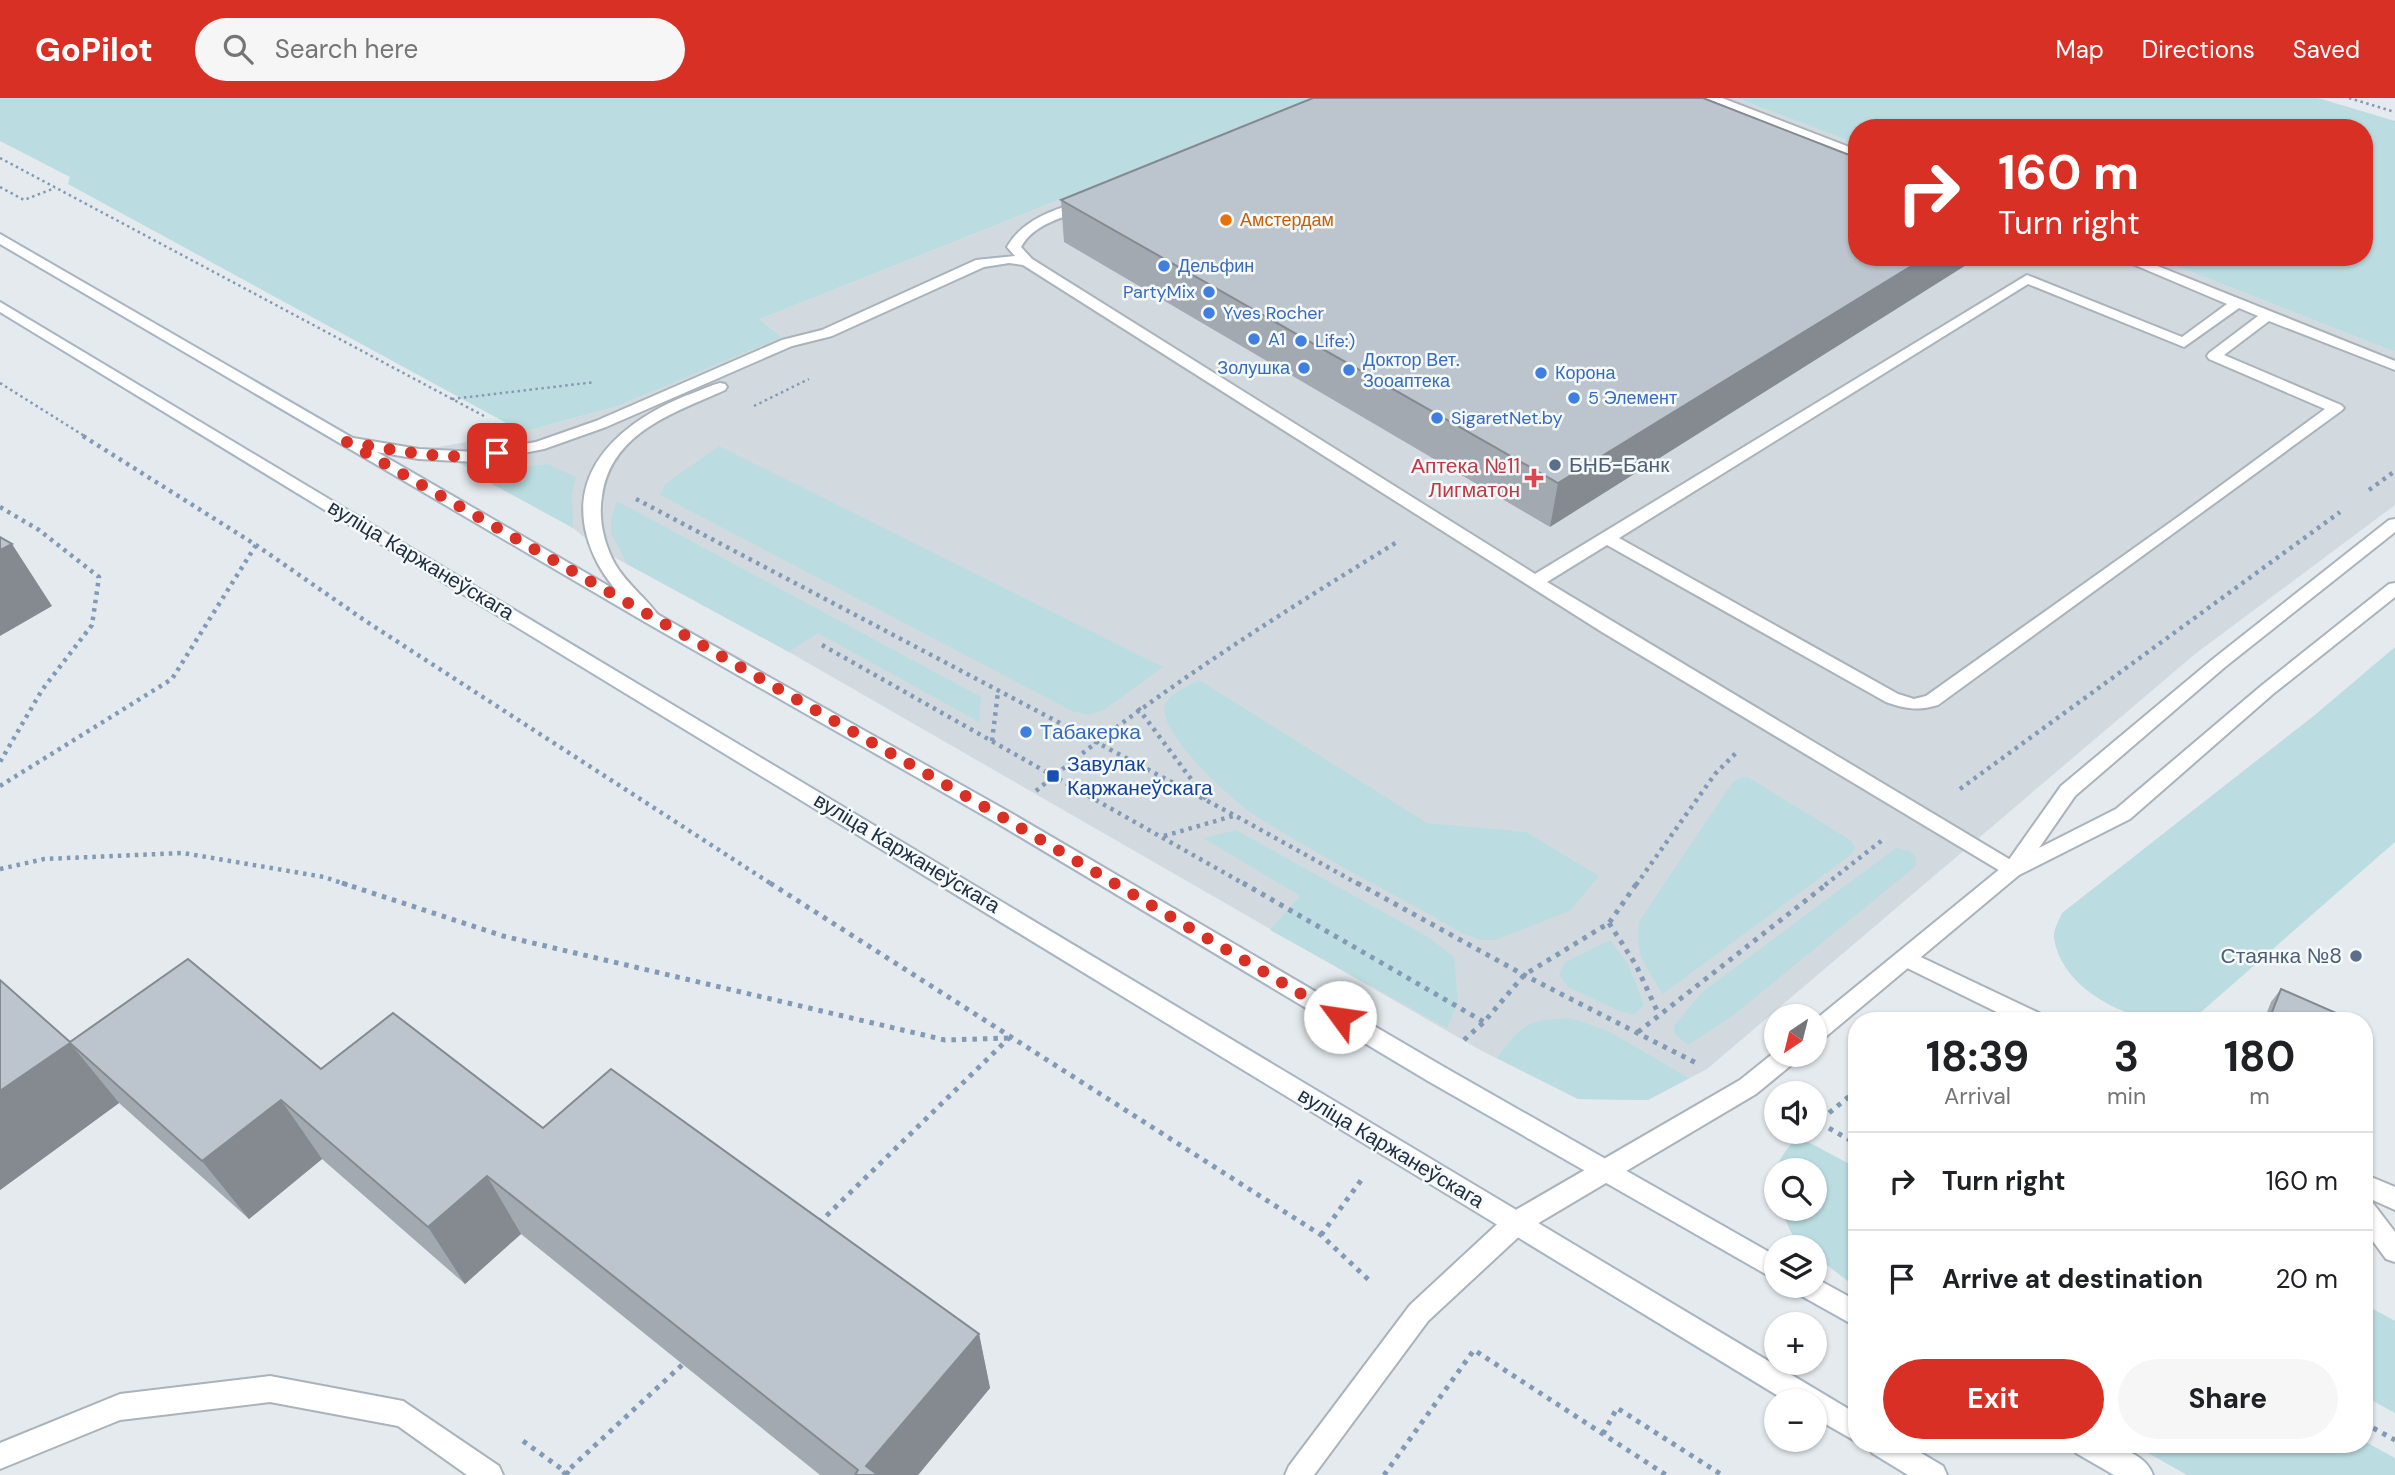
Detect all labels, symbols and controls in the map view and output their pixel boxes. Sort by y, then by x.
search box [195,18,685,81]
text: GoPilot [35,28,153,71]
icon: search [219,30,257,68]
text: Search here [275,32,418,66]
text: Map [2056,34,2104,65]
text: Directions [2142,34,2255,65]
text: Saved [2293,34,2360,65]
text: 160 m [1998,140,2139,204]
icon: right [1883,147,1974,238]
text: Turn right [1998,202,2140,244]
place label: Амстердам [1240,208,1334,232]
marker: Амстердам [1218,212,1234,228]
place label: Дельфин [1178,254,1254,278]
marker: Дельфин [1156,258,1172,274]
place label: PartyMix [1123,280,1195,304]
marker: PartyMix [1201,284,1217,300]
place label: Yves Rocher [1223,301,1324,325]
marker: Yves Rocher [1201,305,1217,321]
place label: A1 [1268,327,1285,351]
place label: Life:) [1315,329,1355,353]
marker: A1 [1246,331,1262,347]
marker: Life:) [1293,333,1309,349]
place label: Доктор Вет. Зооаптека [1363,348,1460,393]
place label: Золушка [1217,356,1291,380]
marker: Золушка [1296,360,1312,376]
place label: Корона [1555,361,1616,385]
marker: Доктор Вет. Зооаптека [1341,362,1357,378]
marker: Корона [1533,365,1549,381]
place label: 5 Элемент [1588,386,1677,410]
marker: 5 Элемент [1566,390,1582,406]
place label: SigaretNet.by [1451,406,1562,430]
marker: SigaretNet.by [1429,410,1445,426]
pin [467,423,527,483]
icon: arrive [478,434,516,472]
place label: БНБ-Банк [1569,451,1670,479]
place label: Аптека №11 Лигматон [1411,452,1520,504]
marker: БНБ-Банк [1547,457,1563,473]
marker: Аптека №11 Лигматон [1526,470,1542,486]
street label: вуліца Каржанеўскага [323,493,520,627]
place label: Табакерка [1040,718,1141,746]
marker: Табакерка [1018,724,1034,740]
place label: Завулак Каржанеўскага [1067,750,1213,802]
marker: Завулак Каржанеўскага [1045,768,1061,784]
street label: вуліца Каржанеўскага [809,786,1006,920]
place label: Стаянка №8 [2221,942,2342,970]
marker: Стаянка №8 [2348,948,2364,964]
position arrow [1303,980,1377,1054]
north arrow [1764,1004,1827,1068]
map controls [1764,1004,1827,1452]
text: 18:39 [1926,1029,2029,1084]
text: 3 [2114,1029,2139,1084]
text: 180 [2224,1029,2295,1084]
street label: вуліца Каржанеўскага [1293,1081,1490,1215]
button: sound [1764,1081,1827,1144]
text: Arrival [1944,1081,2011,1111]
text: min [2107,1081,2146,1111]
text: m [2249,1081,2270,1111]
button: search [1764,1158,1827,1221]
icon: right [1883,1162,1921,1200]
text: Turn right [1942,1164,2066,1198]
text: 160 m [2266,1164,2338,1198]
button: layers [1764,1235,1827,1298]
icon: arrive [1883,1260,1921,1298]
text: Arrive at destination [1942,1262,2203,1296]
text: 20 m [2275,1262,2338,1296]
button: + [1764,1312,1827,1375]
button: Exit [1883,1359,2104,1439]
button: Share [2118,1359,2338,1439]
button: − [1764,1389,1827,1452]

